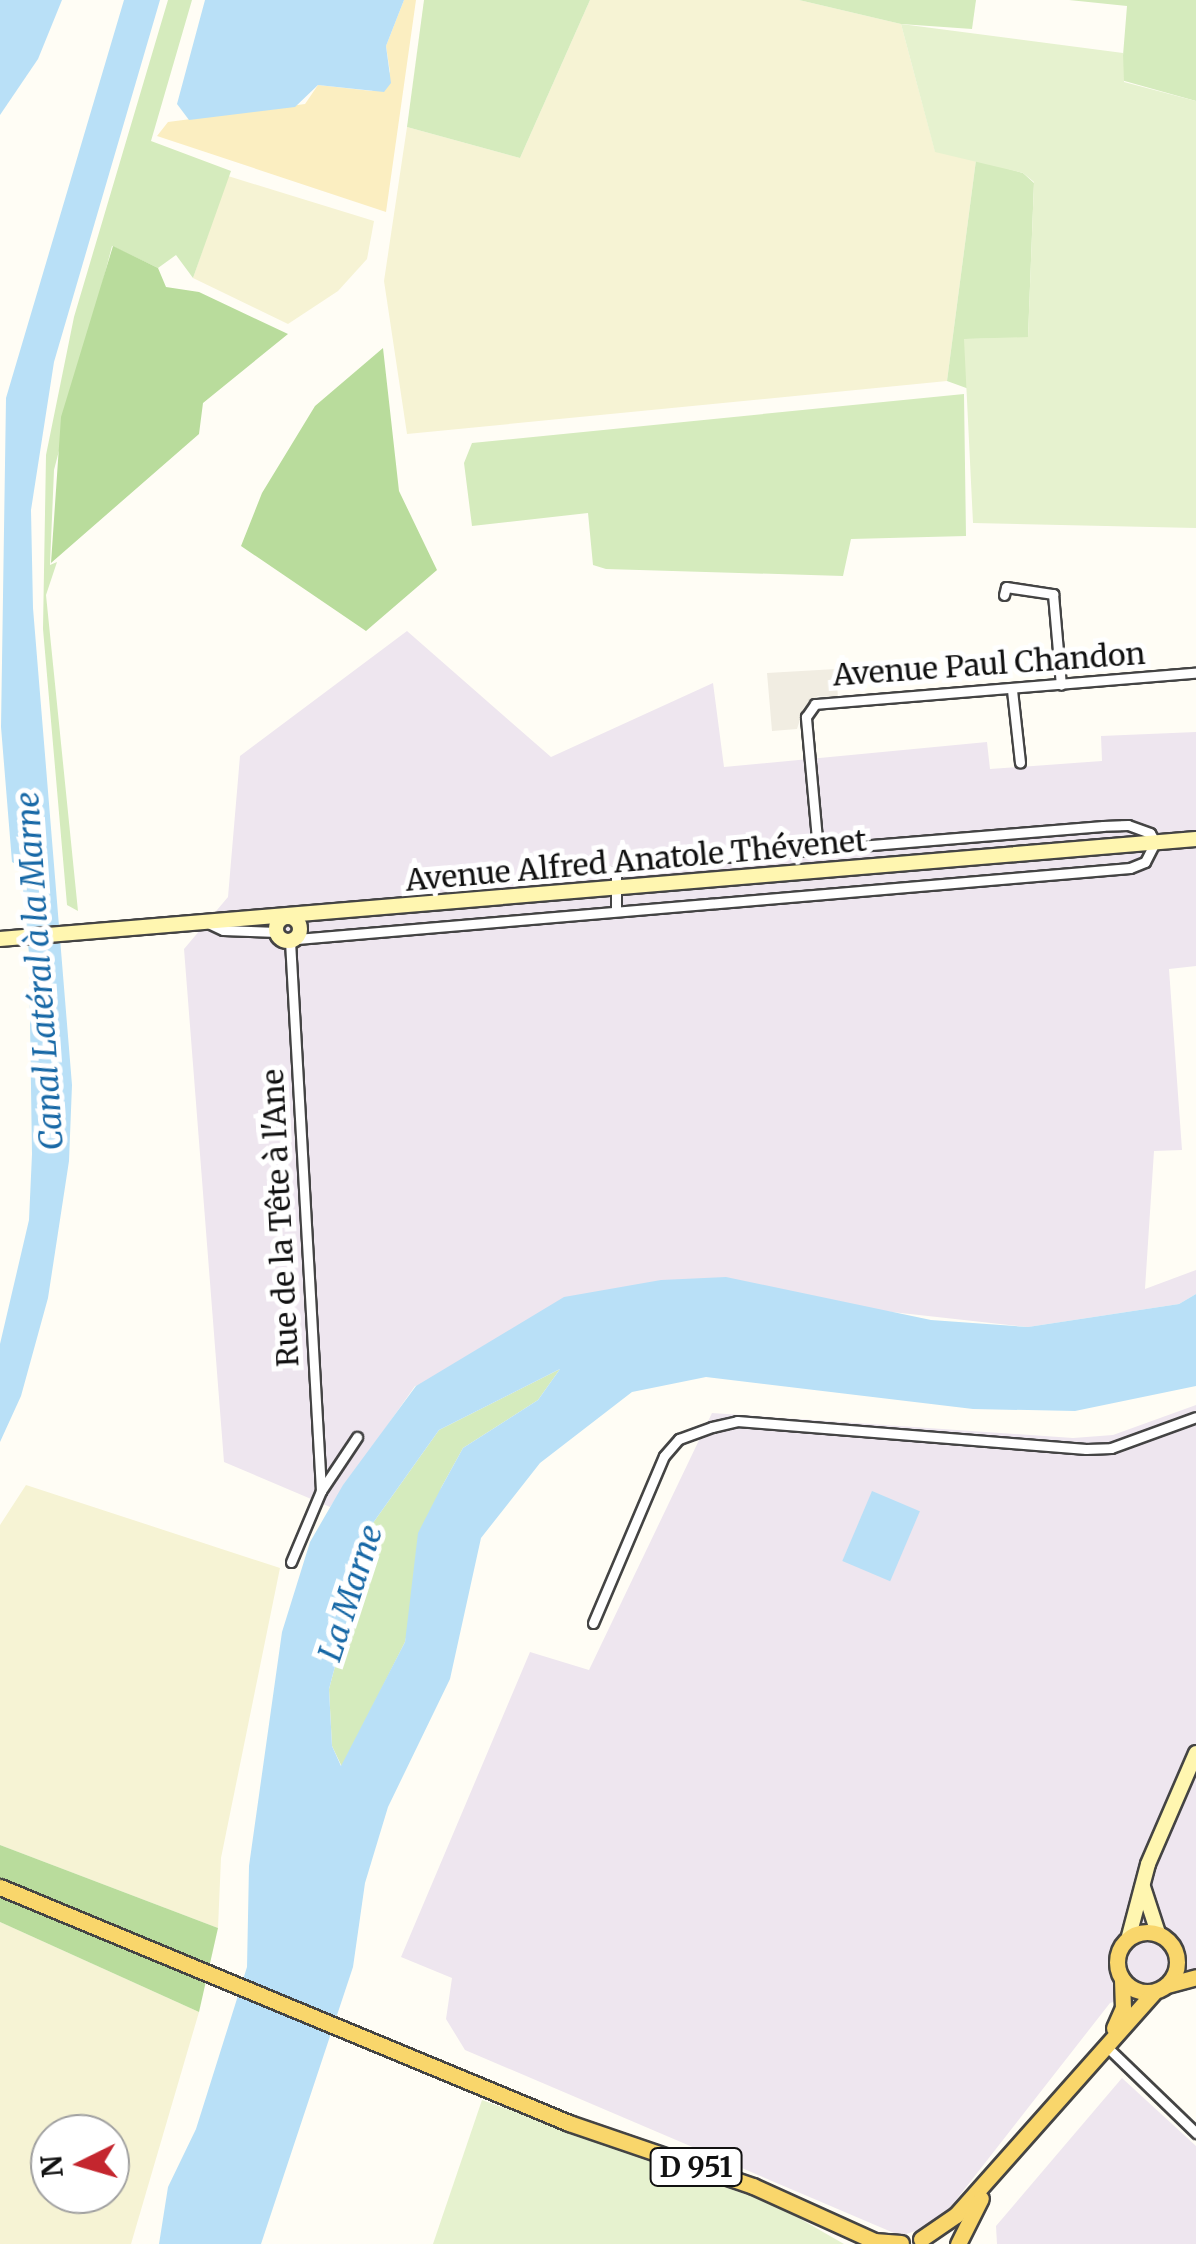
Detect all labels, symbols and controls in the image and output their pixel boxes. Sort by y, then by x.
street label: Avenue Paul Chandon [832,635,1146,693]
water label: Canal Latéral à la Marne [8,790,72,1152]
street label: Avenue Alfred Anatole Thévenet [404,822,868,898]
street label: Rue de la Tête à l'Ane [254,1068,306,1368]
water label: La Marne [311,1520,391,1666]
north arrow [30,2114,130,2214]
road number: D 951 [648,2144,744,2190]
text: N [33,2154,71,2179]

